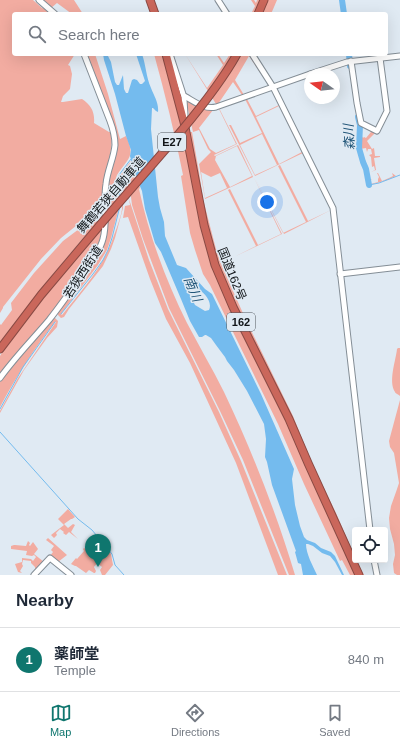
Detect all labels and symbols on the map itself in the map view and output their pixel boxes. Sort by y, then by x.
north arrow [304,68,340,104]
water label: 森川 [341,122,357,150]
road number: E27 [158,133,186,151]
street label: 舞鶴若狭自動車道 [74,154,148,236]
your location [257,192,277,212]
street label: 若狭西街道 [61,243,105,301]
street label: 国道162号 [215,245,249,303]
water label: 南川 [181,274,206,306]
road number: 162 [227,313,255,331]
pin: 1 [85,534,111,567]

